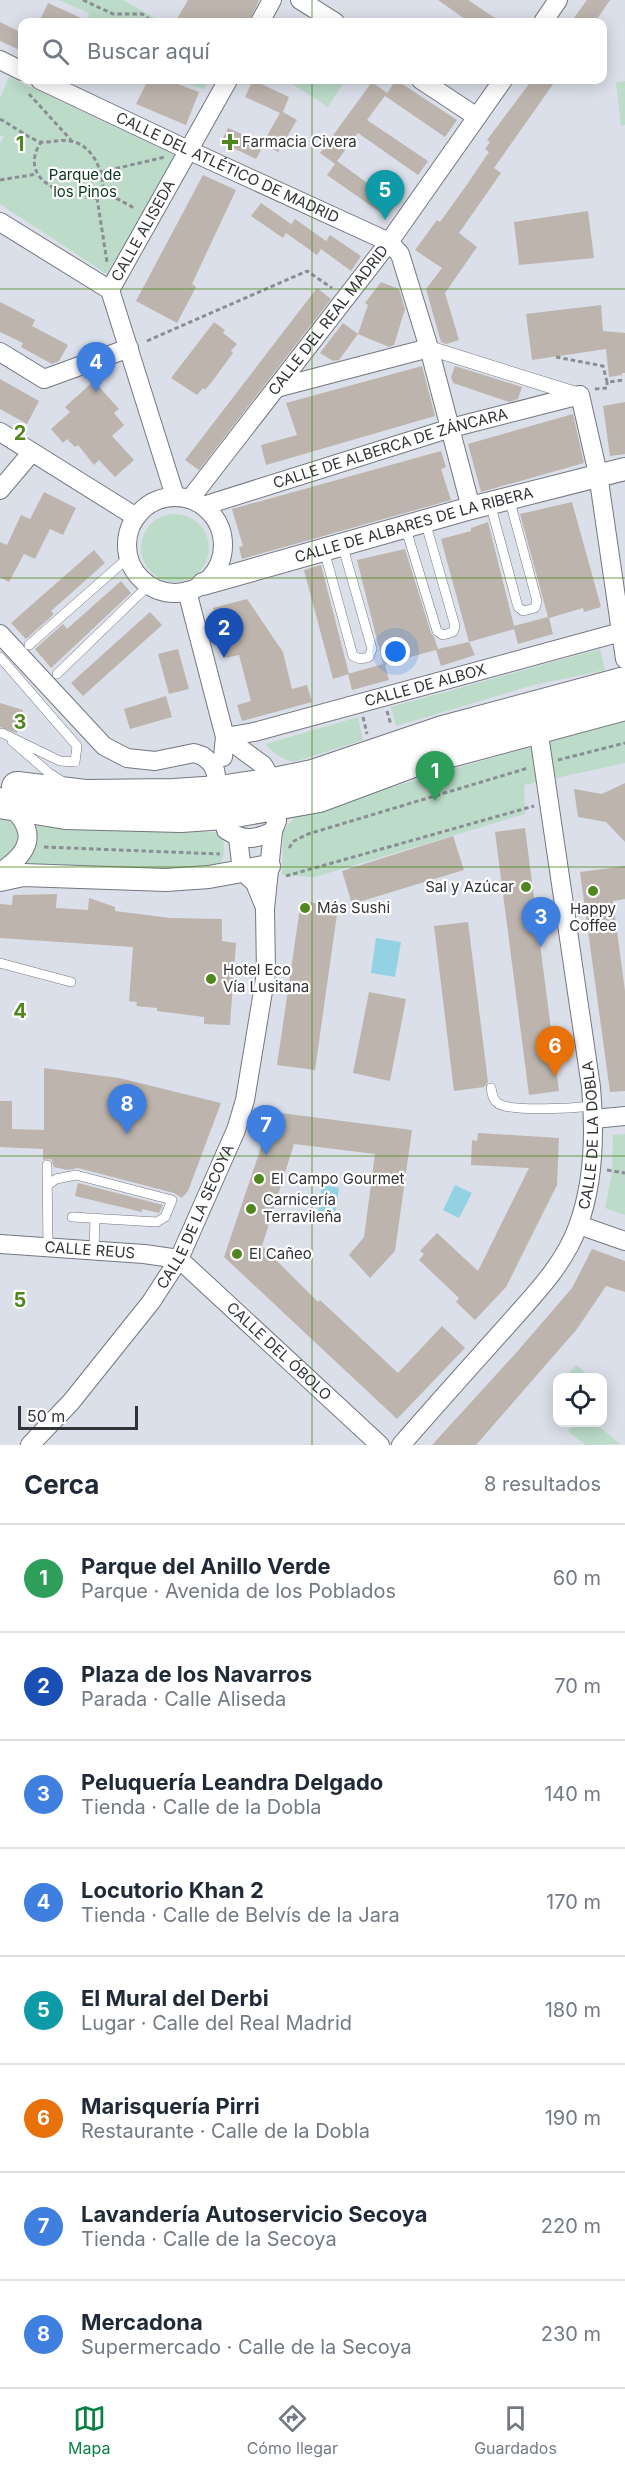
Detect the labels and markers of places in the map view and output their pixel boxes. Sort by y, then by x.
place label: Farmacia Civera [242,132,357,151]
marker: Farmacia Civera [223,135,237,149]
pin: 5 [366,170,404,220]
pin: 4 [76,342,116,392]
pin: 2 [204,608,244,658]
pin: 1 [416,752,454,801]
place label: Sal y Azúcar [425,877,514,896]
marker: Sal y Azúcar [519,880,533,894]
marker: Happy Coffee [586,884,600,898]
place label: Más Sushi [317,898,390,917]
pin: 3 [522,898,560,947]
place label: Happy Coffee [569,899,617,935]
marker: Más Sushi [298,901,312,915]
place label: Hotel Eco Vía Lusitana [223,960,309,996]
marker: Hotel Eco Vía Lusitana [204,972,218,986]
pin: 6 [536,1026,574,1076]
pin: 8 [108,1084,146,1134]
pin: 7 [246,1106,286,1155]
place label: El Campo Gourmet [271,1169,405,1188]
marker: El Campo Gourmet [252,1172,266,1186]
place label: Carnicería Terravileña [263,1190,342,1226]
marker: Carnicería Terravileña [244,1202,258,1216]
place label: El Cañeo [249,1244,312,1263]
marker: El Cañeo [230,1247,244,1261]

